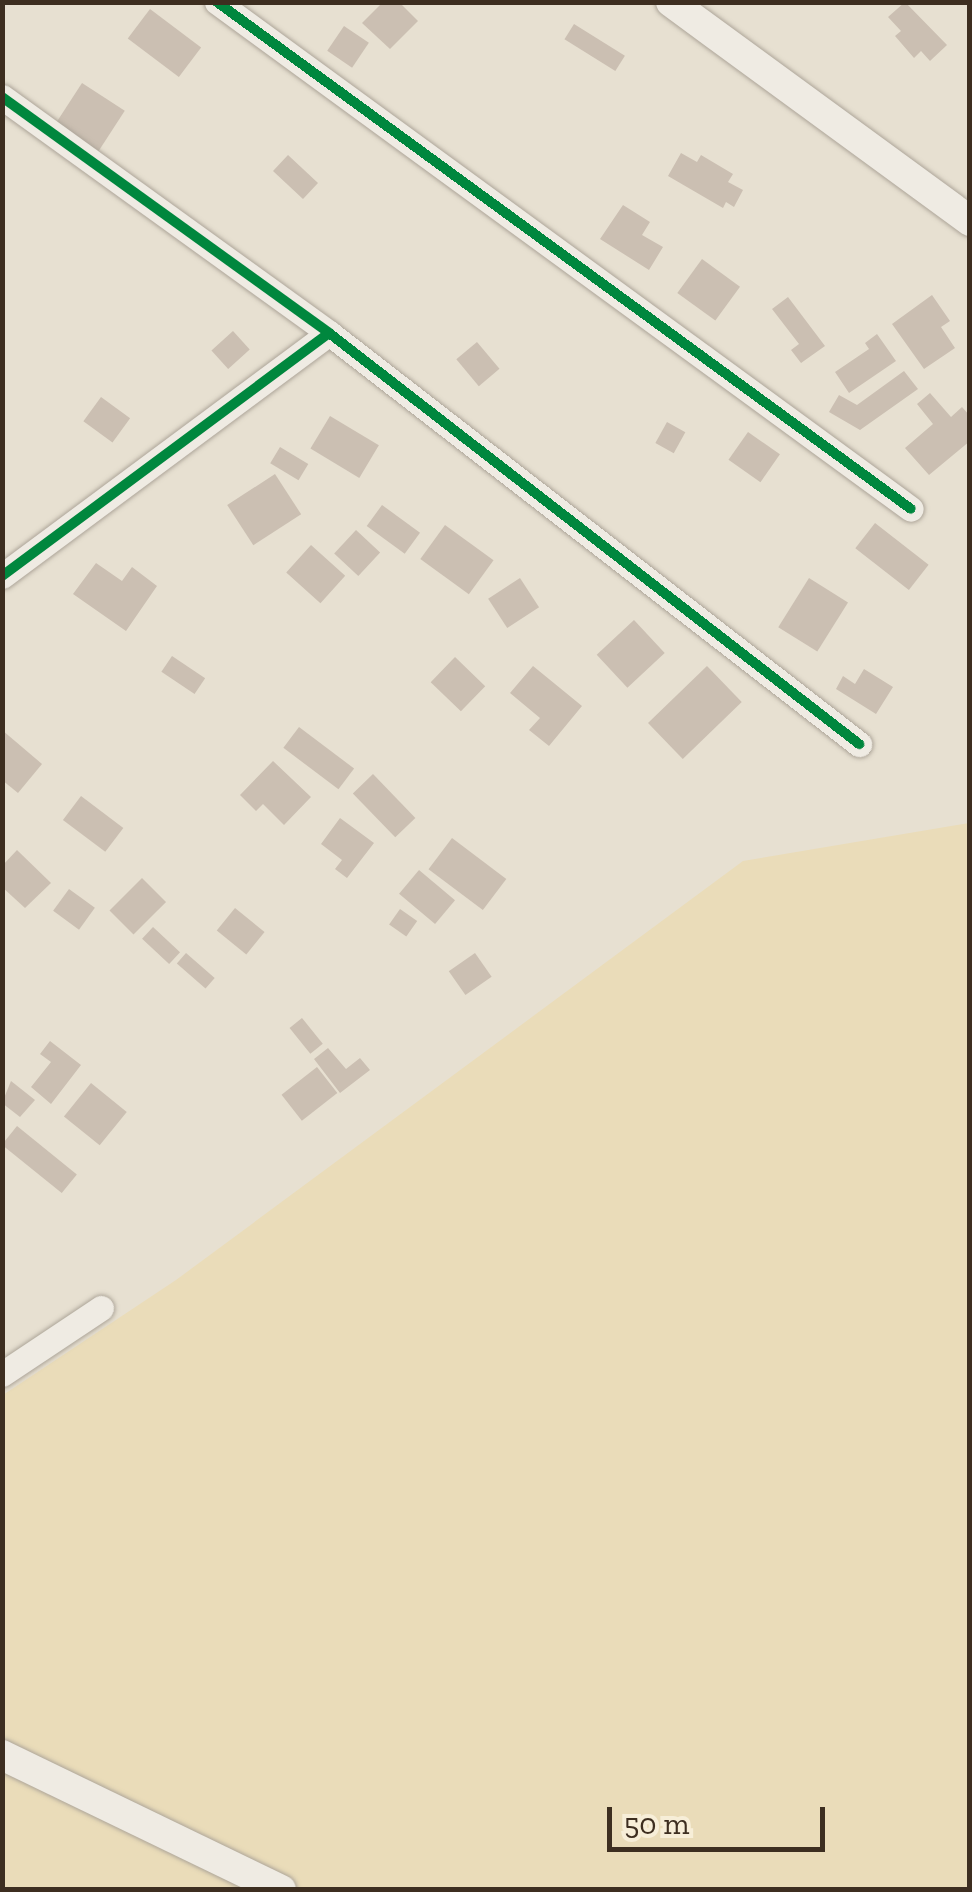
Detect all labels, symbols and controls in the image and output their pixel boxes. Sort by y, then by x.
scale bar [612,1787,830,1849]
text: 50 m [624,1806,689,1842]

